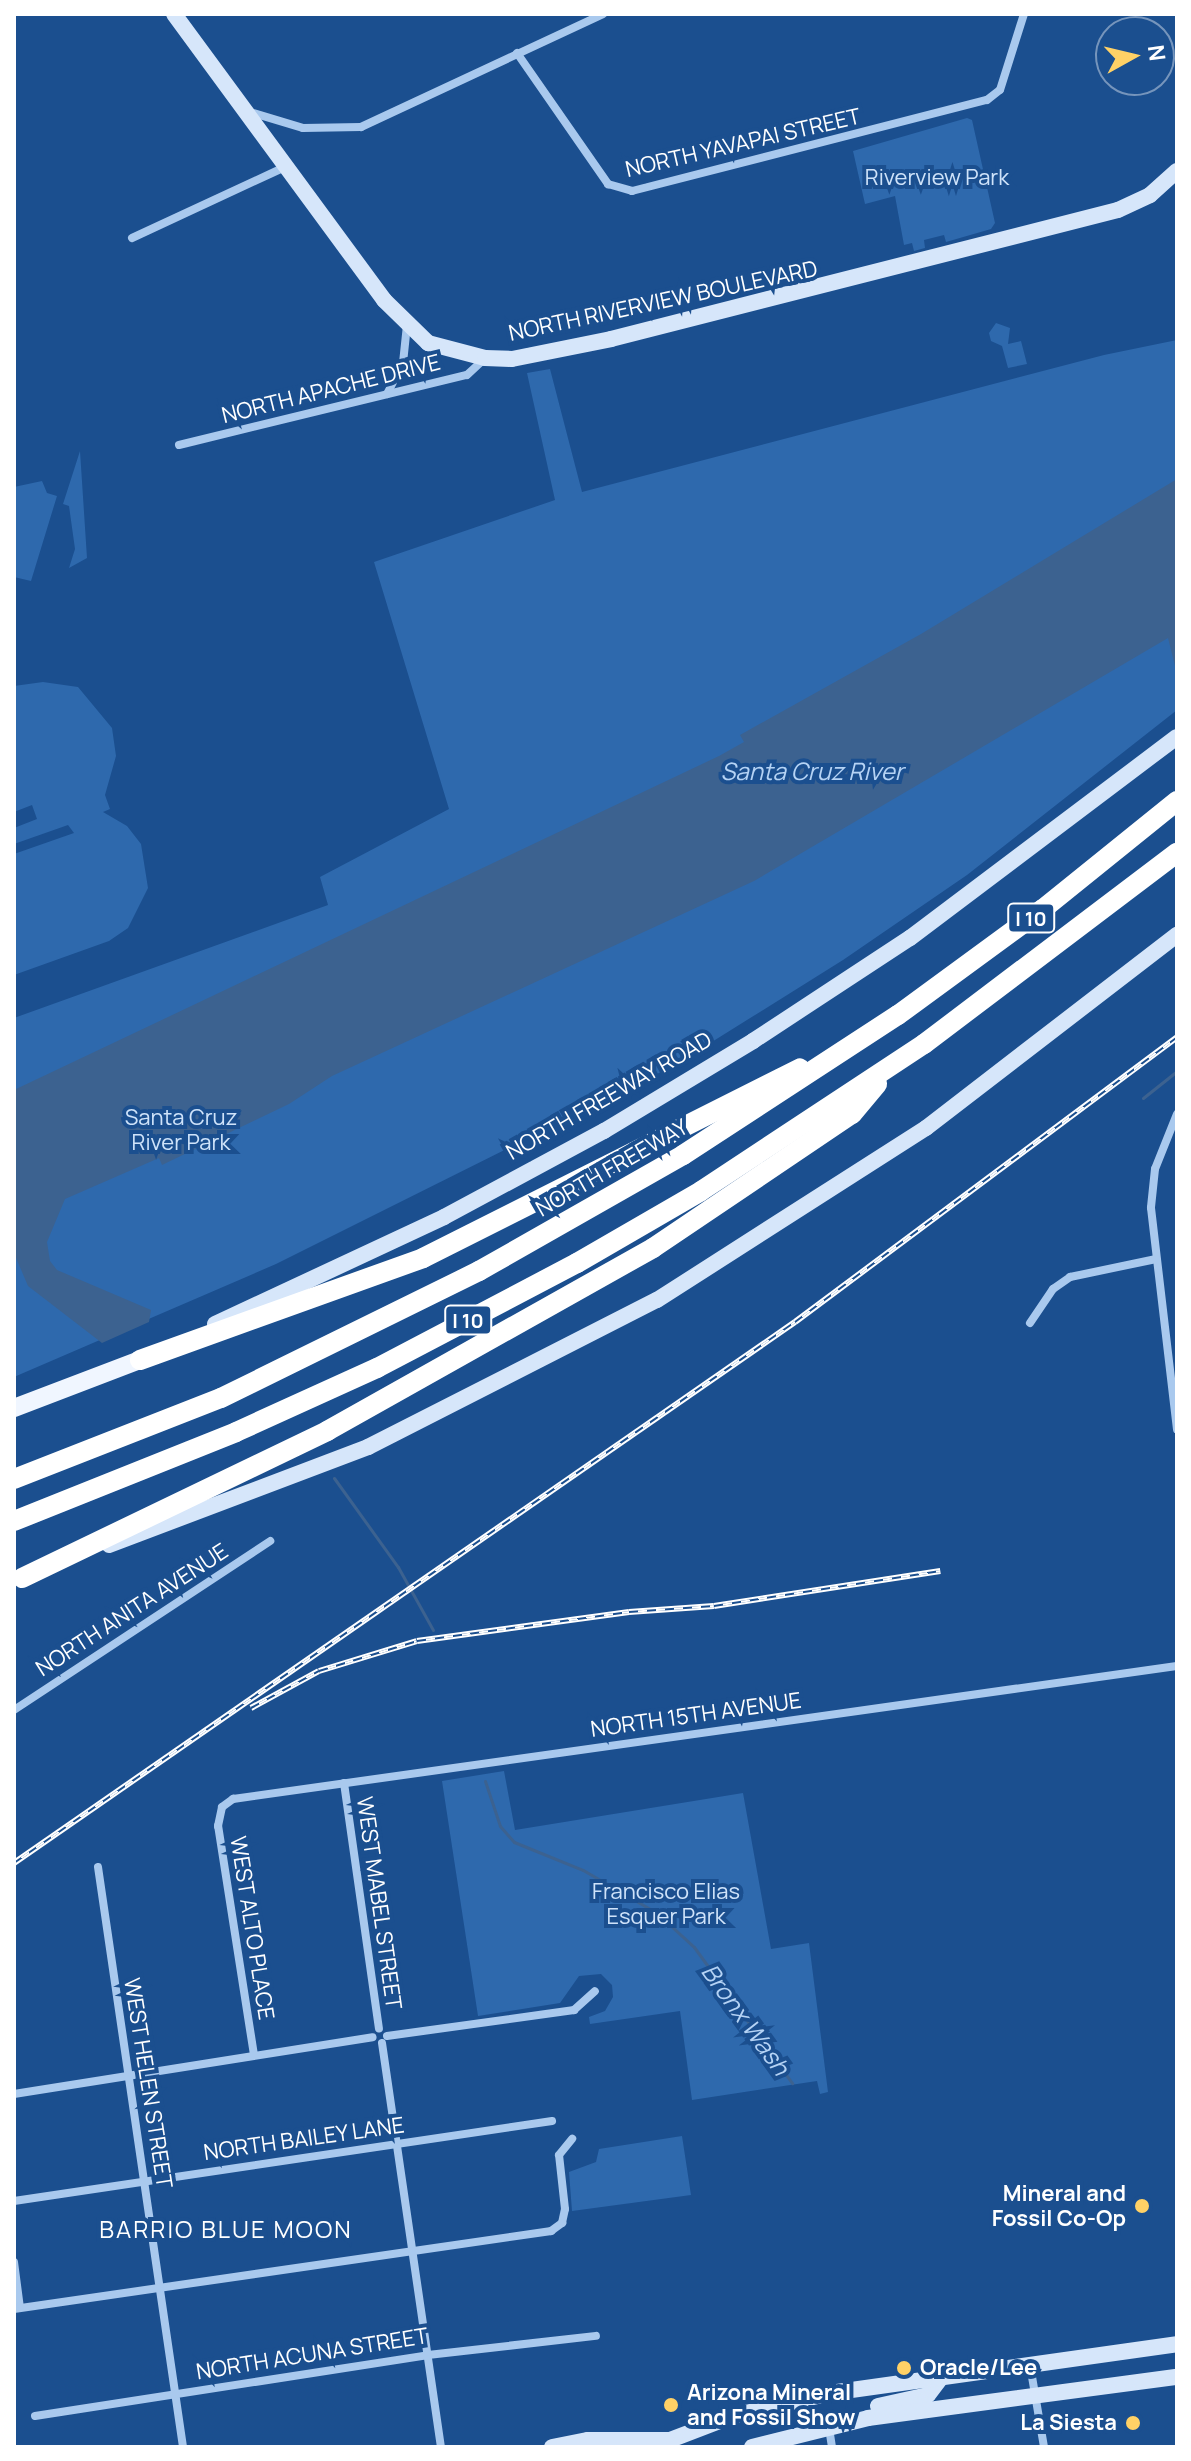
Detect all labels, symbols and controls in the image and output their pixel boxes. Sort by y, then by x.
north arrow [1095,16,1175,96]
text: N [1141,43,1173,63]
street label: NORTH YAVAPAI STREET [623,103,863,183]
park label: Riverview Park [865,165,1009,191]
street label: NORTH RIVERVIEW BOULEVARD [506,255,820,347]
street label: NORTH APACHE DRIVE [219,349,443,429]
water label: Santa Cruz River [721,757,903,785]
road number: I 10 [1007,902,1055,934]
street label: NORTH FREEWAY ROAD [501,1026,717,1166]
park label: Santa Cruz River Park [125,1104,237,1156]
street label: NORTH FREEWAY [531,1114,693,1222]
road number: I 10 [444,1304,492,1336]
street label: NORTH ANITA AVENUE [31,1538,233,1682]
street label: NORTH 15TH AVENUE [589,1687,803,1743]
street label: WEST MABEL STREET [351,1794,407,2012]
street label: WEST ALTO PLACE [224,1834,280,2022]
park label: Francisco Elias Esquer Park [592,1878,740,1930]
water label: Bronx Wash [696,1958,796,2080]
street label: WEST HELEN STREET [118,1976,178,2190]
street label: NORTH BAILEY LANE [202,2112,406,2166]
place label: Mineral and Fossil Co-Op [992,2180,1126,2232]
marker: Mineral and Fossil Co-Op [1133,2197,1151,2215]
district label: BARRIO BLUE MOON [99,2215,353,2243]
street label: NORTH ACUNA STREET [194,2323,430,2385]
place label: Oracle/Lee [920,2355,1037,2381]
marker: Oracle/Lee [895,2359,913,2377]
place label: Arizona Mineral and Fossil Show [687,2379,855,2430]
marker: Arizona Mineral and Fossil Show [662,2396,680,2414]
place label: La Siesta [1020,2410,1117,2436]
marker: La Siesta [1124,2414,1142,2432]

